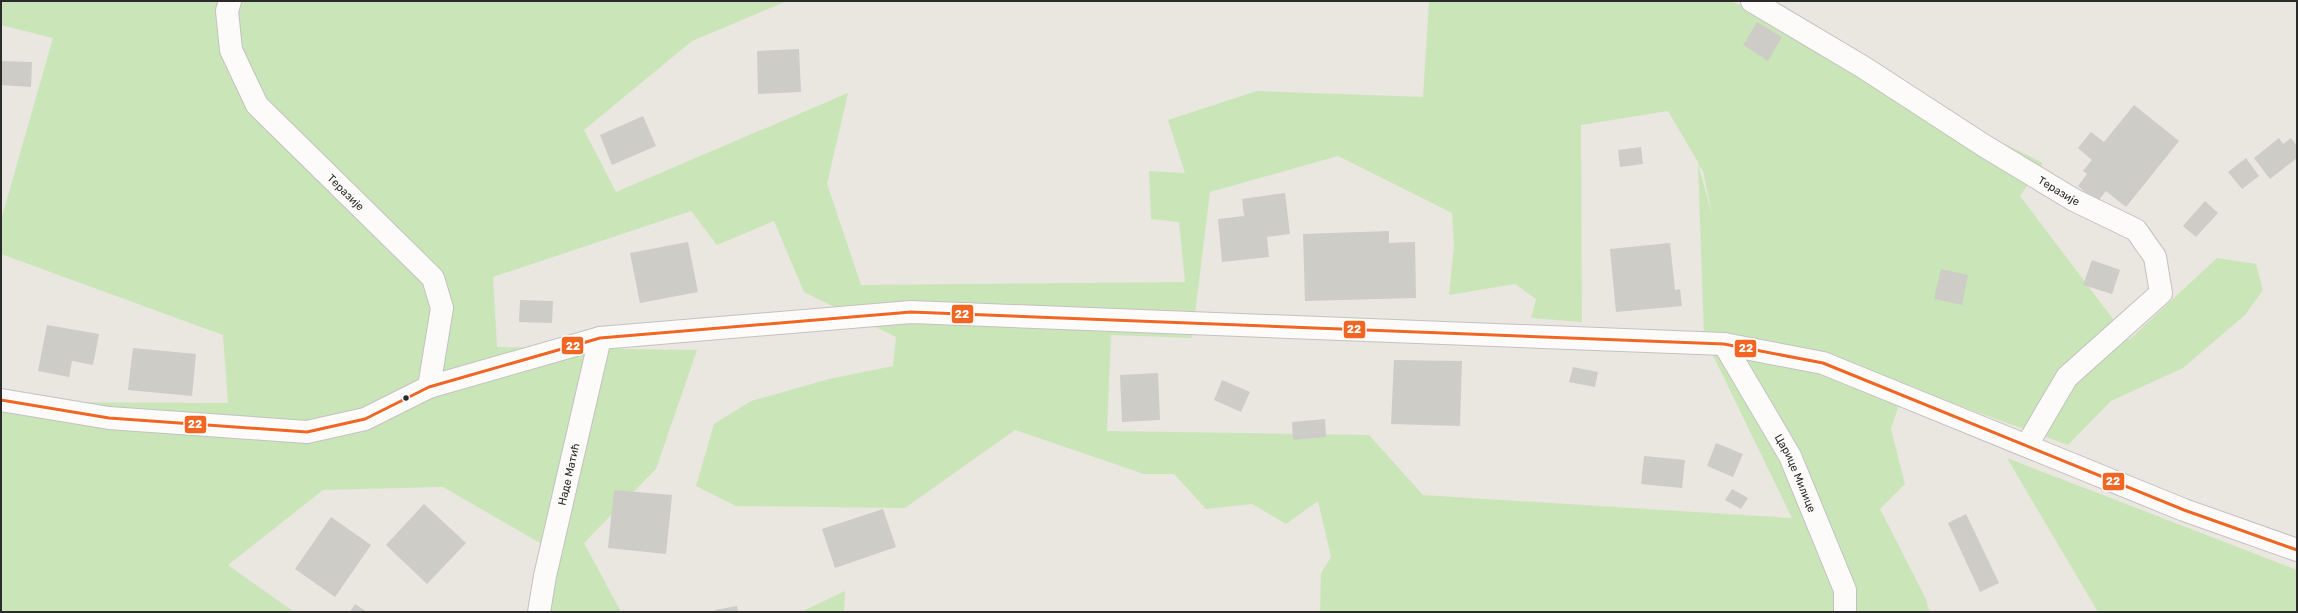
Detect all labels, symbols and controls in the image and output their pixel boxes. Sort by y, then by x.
street label: Теразије [325,171,367,213]
street label: Теразије [2036,173,2082,208]
line badge: 22 [951,304,974,324]
text: 22 [955,308,969,321]
line badge: 22 [1343,320,1366,339]
text: 22 [1347,323,1361,336]
line badge: 22 [561,336,584,355]
line badge: 22 [1734,339,1757,358]
text: 22 [566,340,580,353]
text: 22 [1739,342,1753,355]
unlabelled marker [401,393,411,403]
line badge: 22 [184,415,207,434]
text: 22 [188,418,202,431]
street label: Царице Милице [1772,432,1819,514]
street label: Наде Матић [555,442,582,507]
line badge: 22 [2102,472,2125,491]
text: 22 [2106,475,2120,488]

